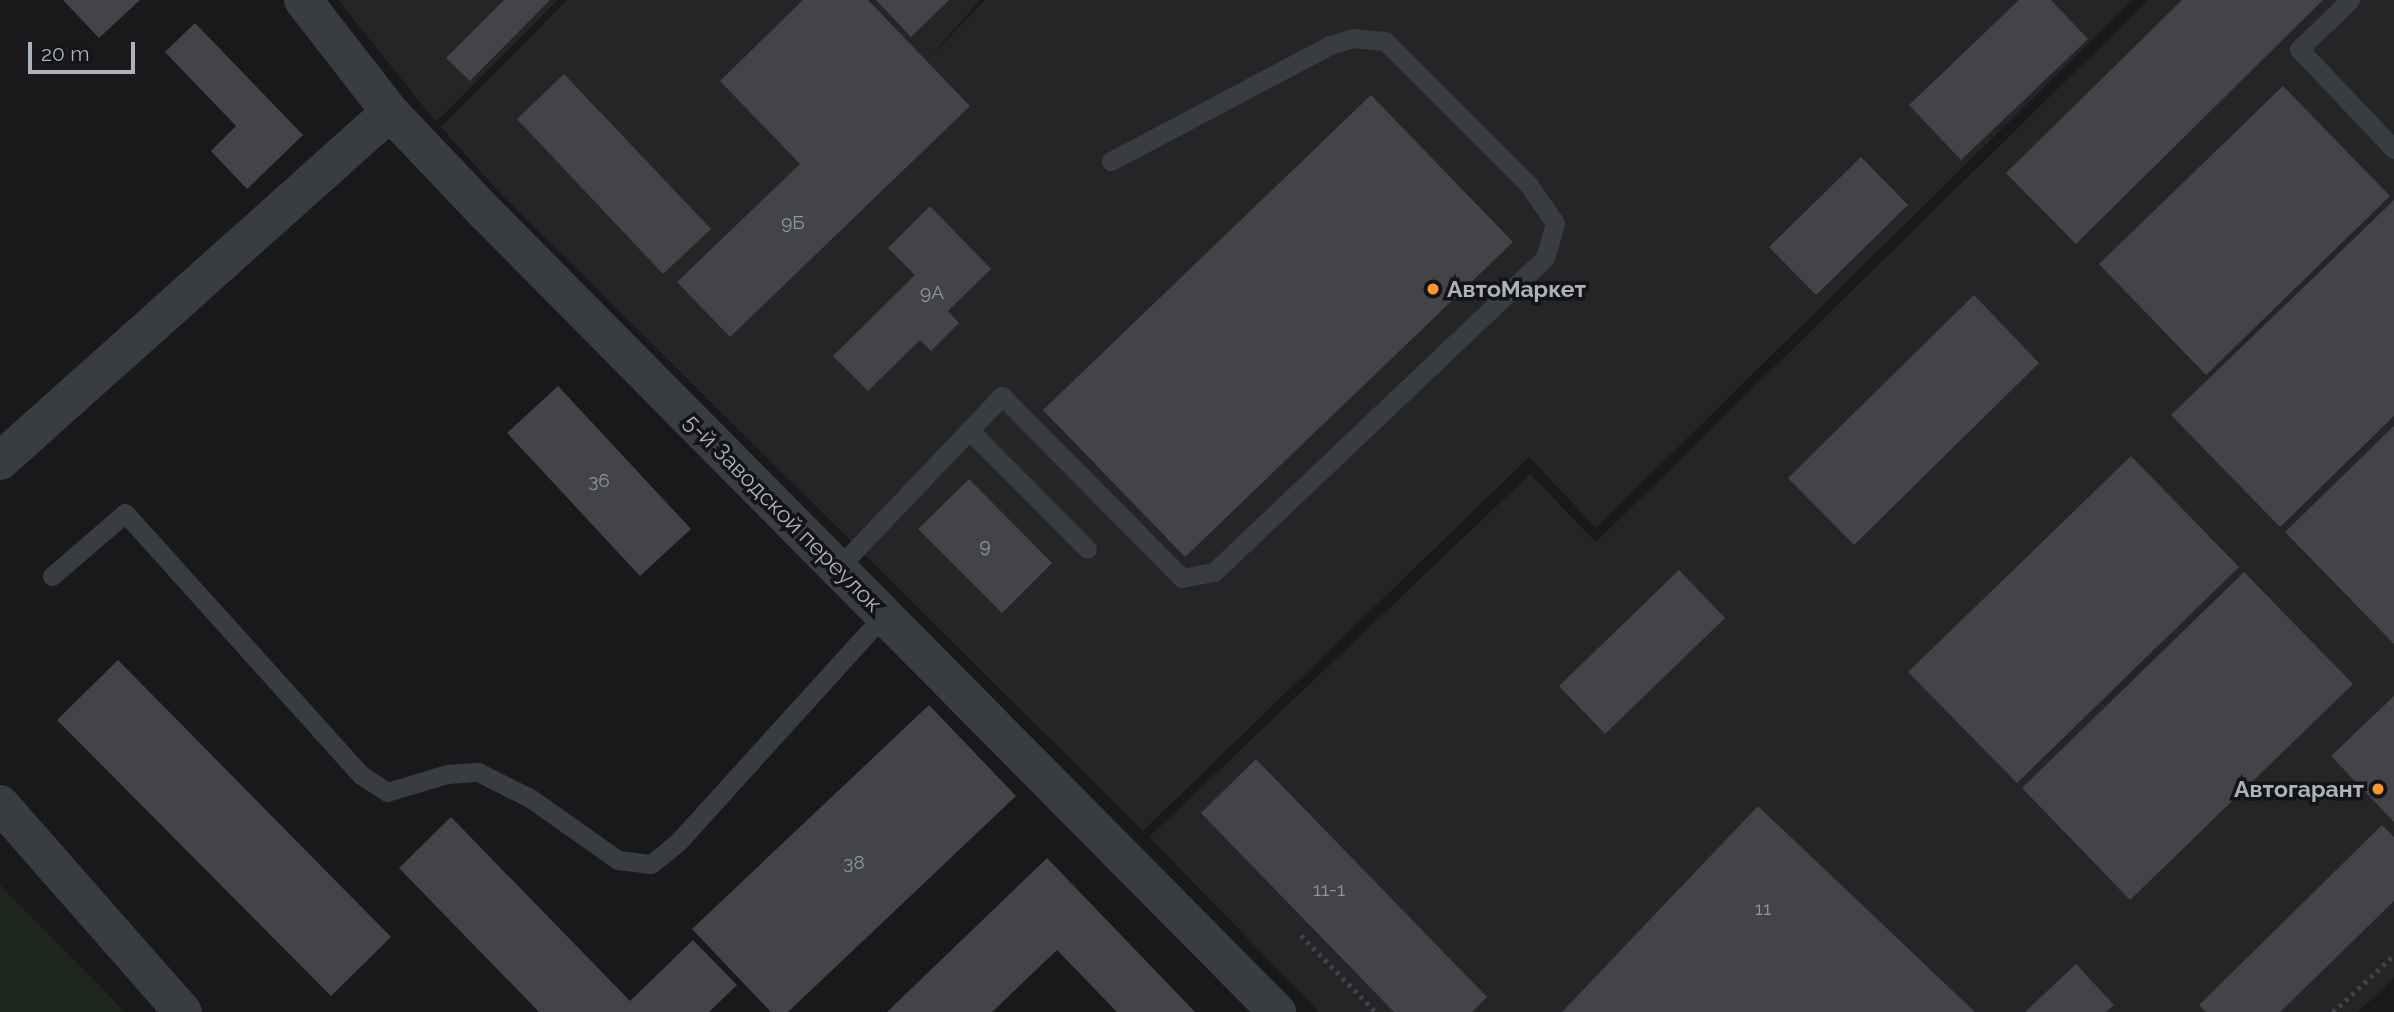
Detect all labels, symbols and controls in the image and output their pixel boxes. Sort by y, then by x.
scale bar [32,28,138,72]
text: 20 m [41,41,89,66]
house number: 9Б [781,212,805,234]
place label: АвтоМаркет [1447,275,1586,303]
marker: АвтоМаркет [1425,281,1441,297]
house number: 9А [920,282,944,304]
street label: 5-й Заводской переулок [678,408,888,618]
house number: 36 [588,470,610,492]
house number: 9 [979,535,991,557]
place label: Автогарант [2234,775,2364,803]
marker: Автогарант [2370,781,2386,797]
house number: 38 [843,852,865,874]
house number: 11-1 [1313,879,1345,901]
house number: 11 [1755,898,1771,920]

